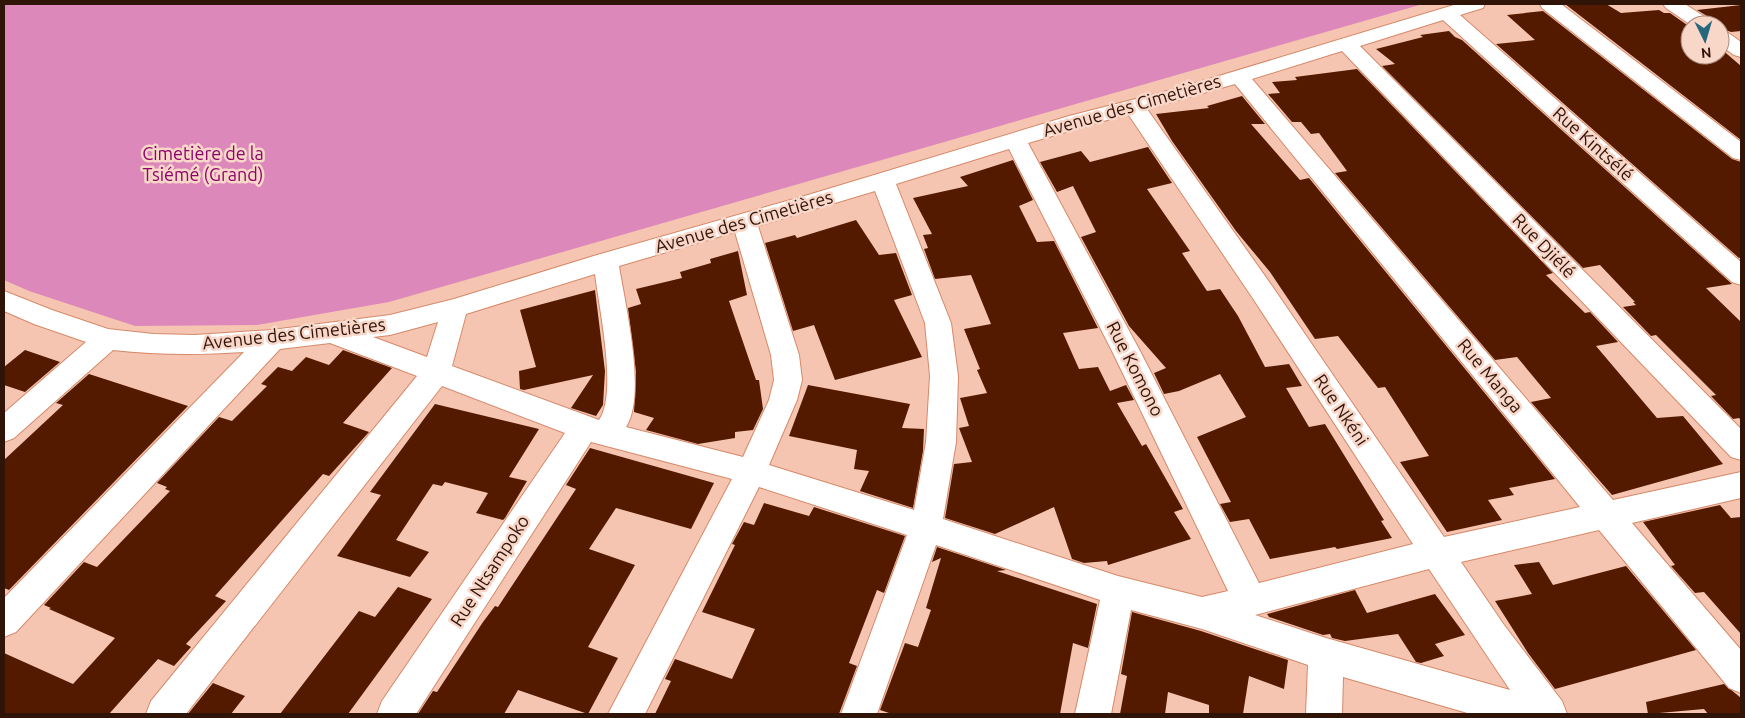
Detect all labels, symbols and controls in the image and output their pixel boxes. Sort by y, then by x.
north arrow [1680,15,1730,65]
text: N [1700,45,1712,61]
street label: Avenue des Cimetières [1041,70,1223,140]
street label: Rue Kintsélé [1549,102,1638,184]
park label: Cimetière de la Tsiémé (Grand) [142,143,264,185]
street label: Avenue des Cimetières [653,186,835,256]
street label: Rue Djiélé [1509,209,1580,282]
street label: Avenue des Cimetières [201,313,387,353]
street label: Rue Komono [1103,318,1168,419]
street label: Rue Manga [1454,334,1527,416]
street label: Rue Nkéni [1311,370,1373,449]
street label: Rue Ntsampoko [446,511,533,630]

